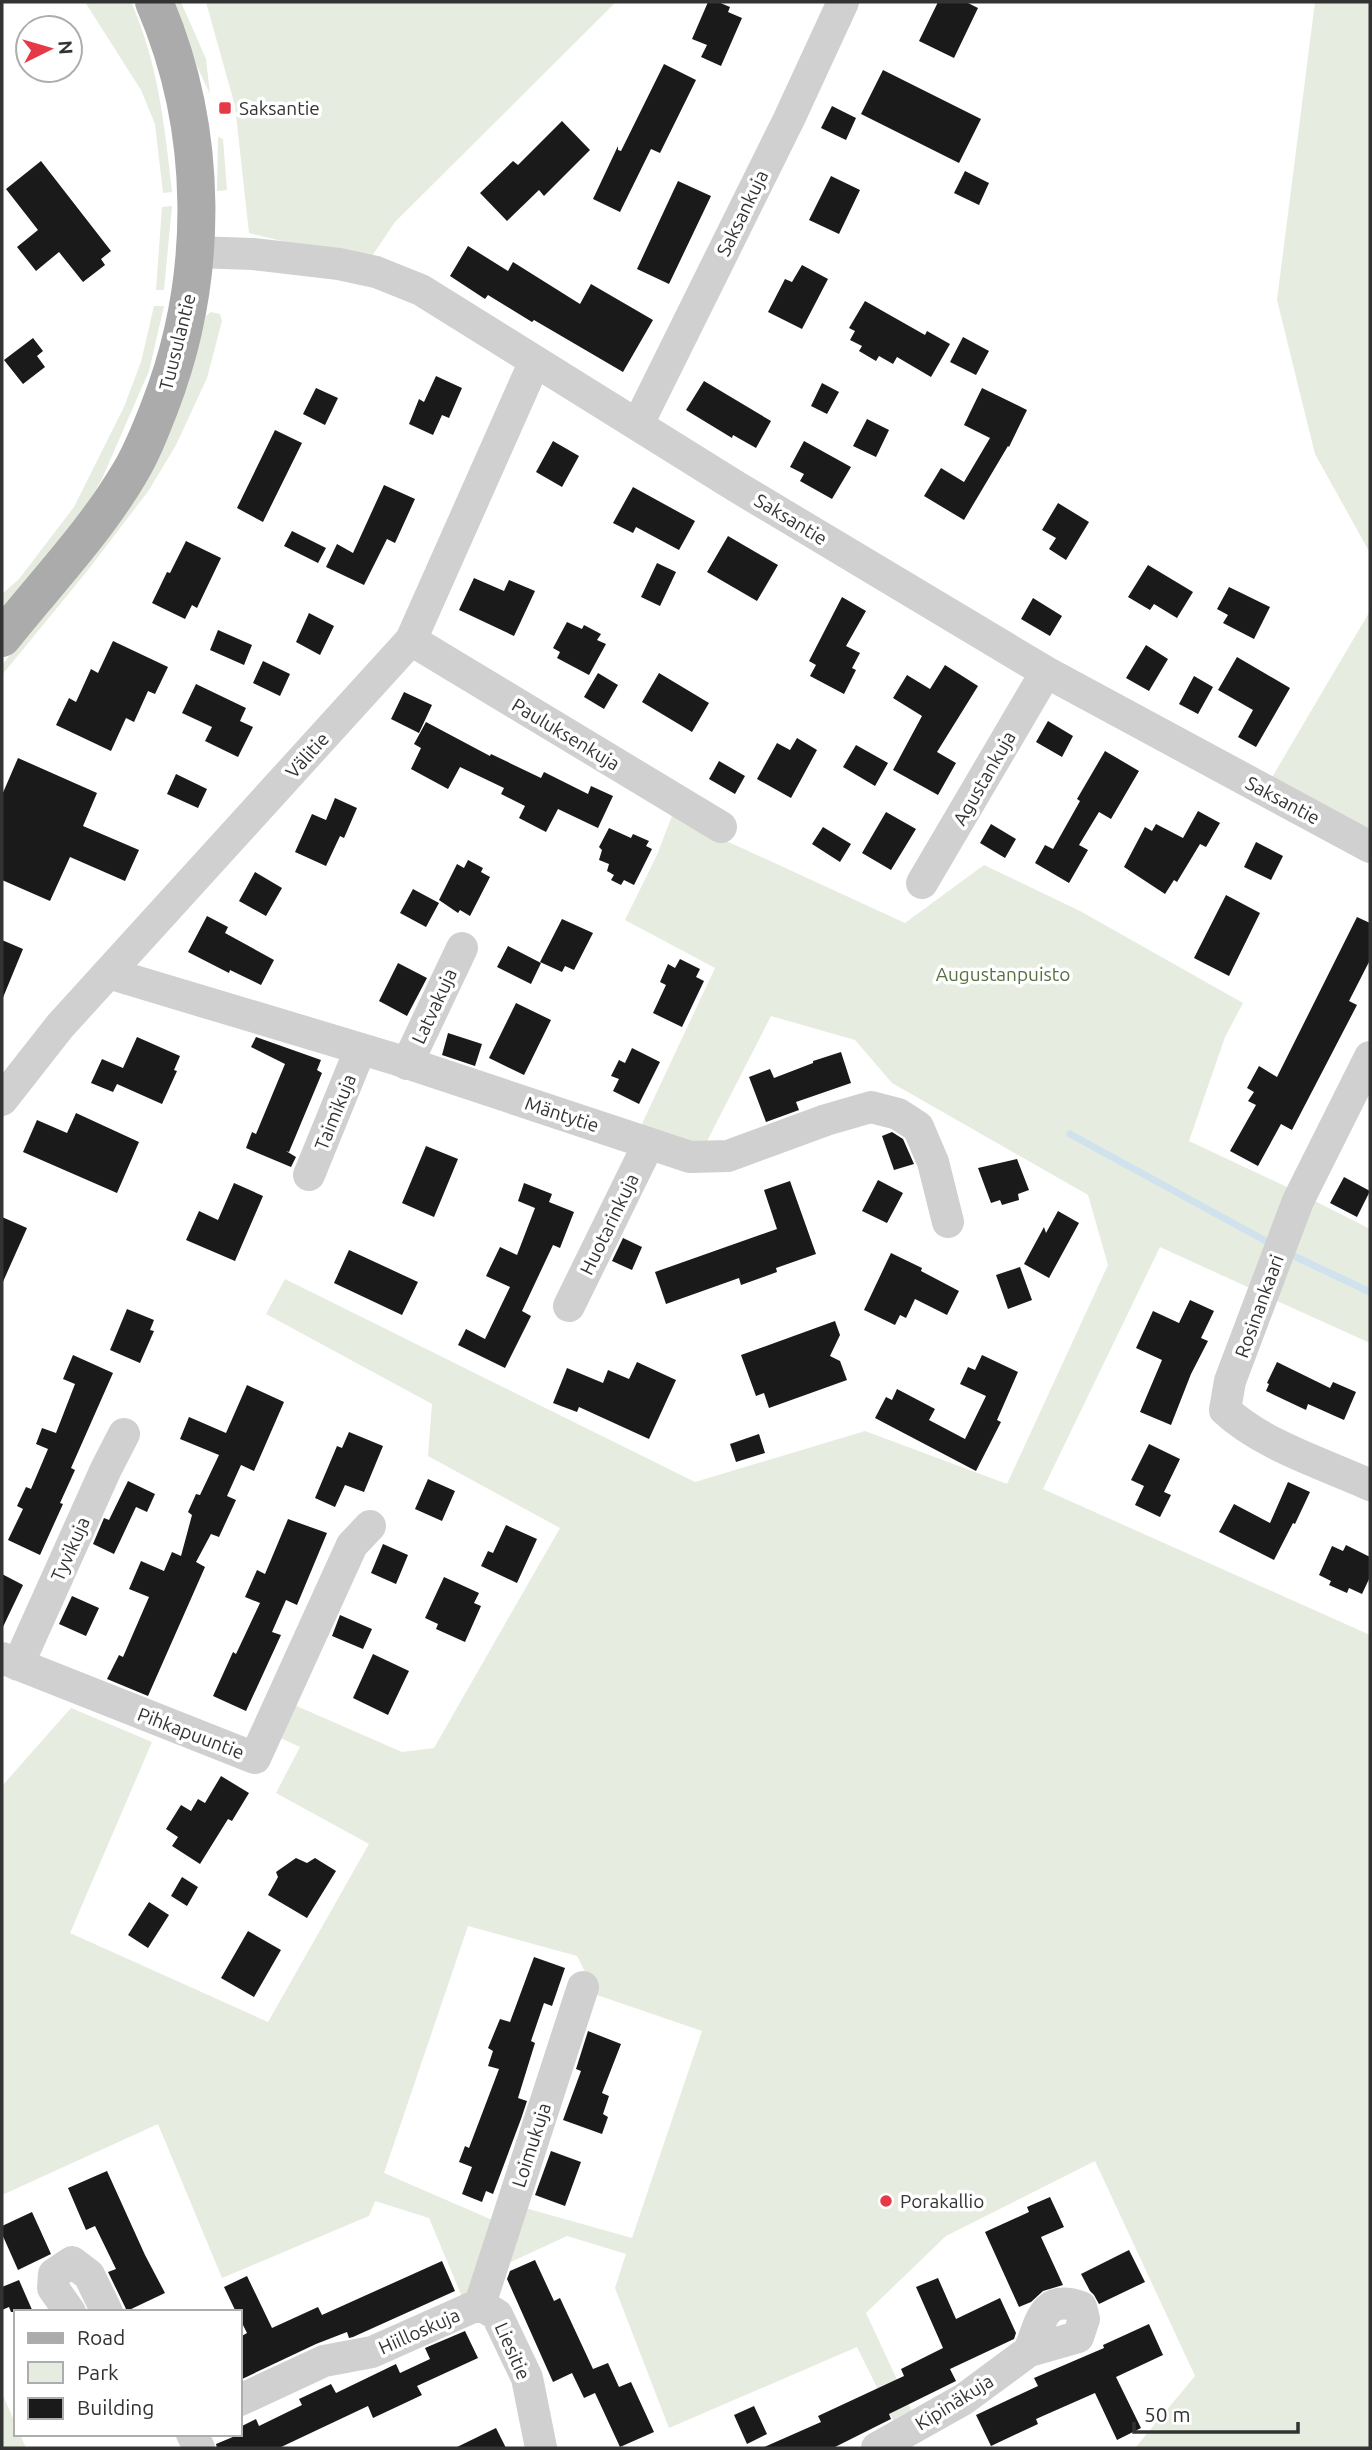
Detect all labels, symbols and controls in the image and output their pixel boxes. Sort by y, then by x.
north arrow [14,14,84,84]
text: N [54,39,78,56]
place label: Saksantie [239,97,320,119]
marker: Saksantie [217,100,233,116]
street label: Saksankuja [712,166,772,260]
street label: Tuusulantie [154,291,200,393]
street label: Saksantie [751,489,831,549]
street label: Pauluksenkuja [508,693,624,775]
street label: Agustankuja [948,727,1020,829]
street label: Välitie [281,728,333,782]
street label: Saksantie [1242,771,1324,829]
park label: Augustanpuisto [936,963,1070,985]
street label: Latvakuja [407,965,461,1047]
street label: Taimikuja [310,1071,360,1153]
street label: Mäntytie [522,1092,602,1136]
street label: Huotarinkuja [575,1170,643,1278]
street label: Rosinankaari [1230,1251,1288,1361]
street label: Tyvikuja [46,1513,94,1585]
street label: Pihkapuuntie [135,1703,247,1763]
street label: Loimukuja [507,2100,555,2190]
place label: Porakallio [900,2190,984,2212]
marker: Porakallio [878,2193,894,2209]
street label: Hiilloskuja [375,2303,463,2359]
legend [14,2310,242,2436]
street label: Liesitie [491,2319,535,2383]
text: Road [77,2325,125,2349]
text: Park [77,2360,119,2384]
street label: Kipinäkuja [911,2369,997,2435]
scale bar [1134,2390,1298,2434]
text: Building [77,2395,154,2419]
text: 50 m [1144,2402,1191,2426]

